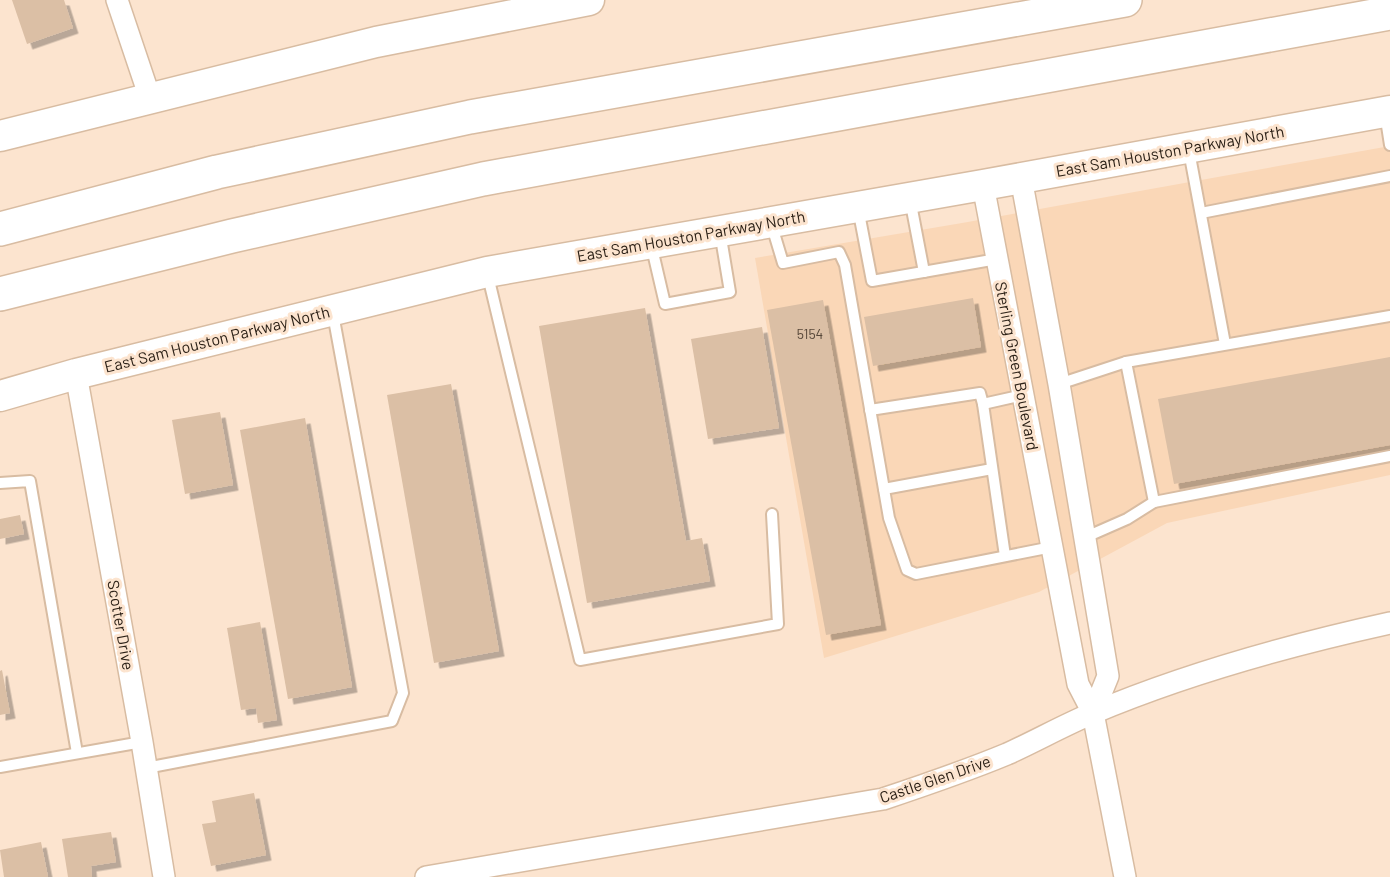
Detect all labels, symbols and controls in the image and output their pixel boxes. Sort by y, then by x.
street label: East Sam Houston Parkway North [1054,121,1286,180]
street label: East Sam Houston Parkway North [575,206,807,265]
street label: Sterling Green Boulevard [992,280,1043,452]
street label: East Sam Houston Parkway North [102,301,332,376]
house number: 5154 [797,325,823,342]
street label: Scotter Drive [104,579,139,671]
street label: Castle Glen Drive [877,751,993,806]

